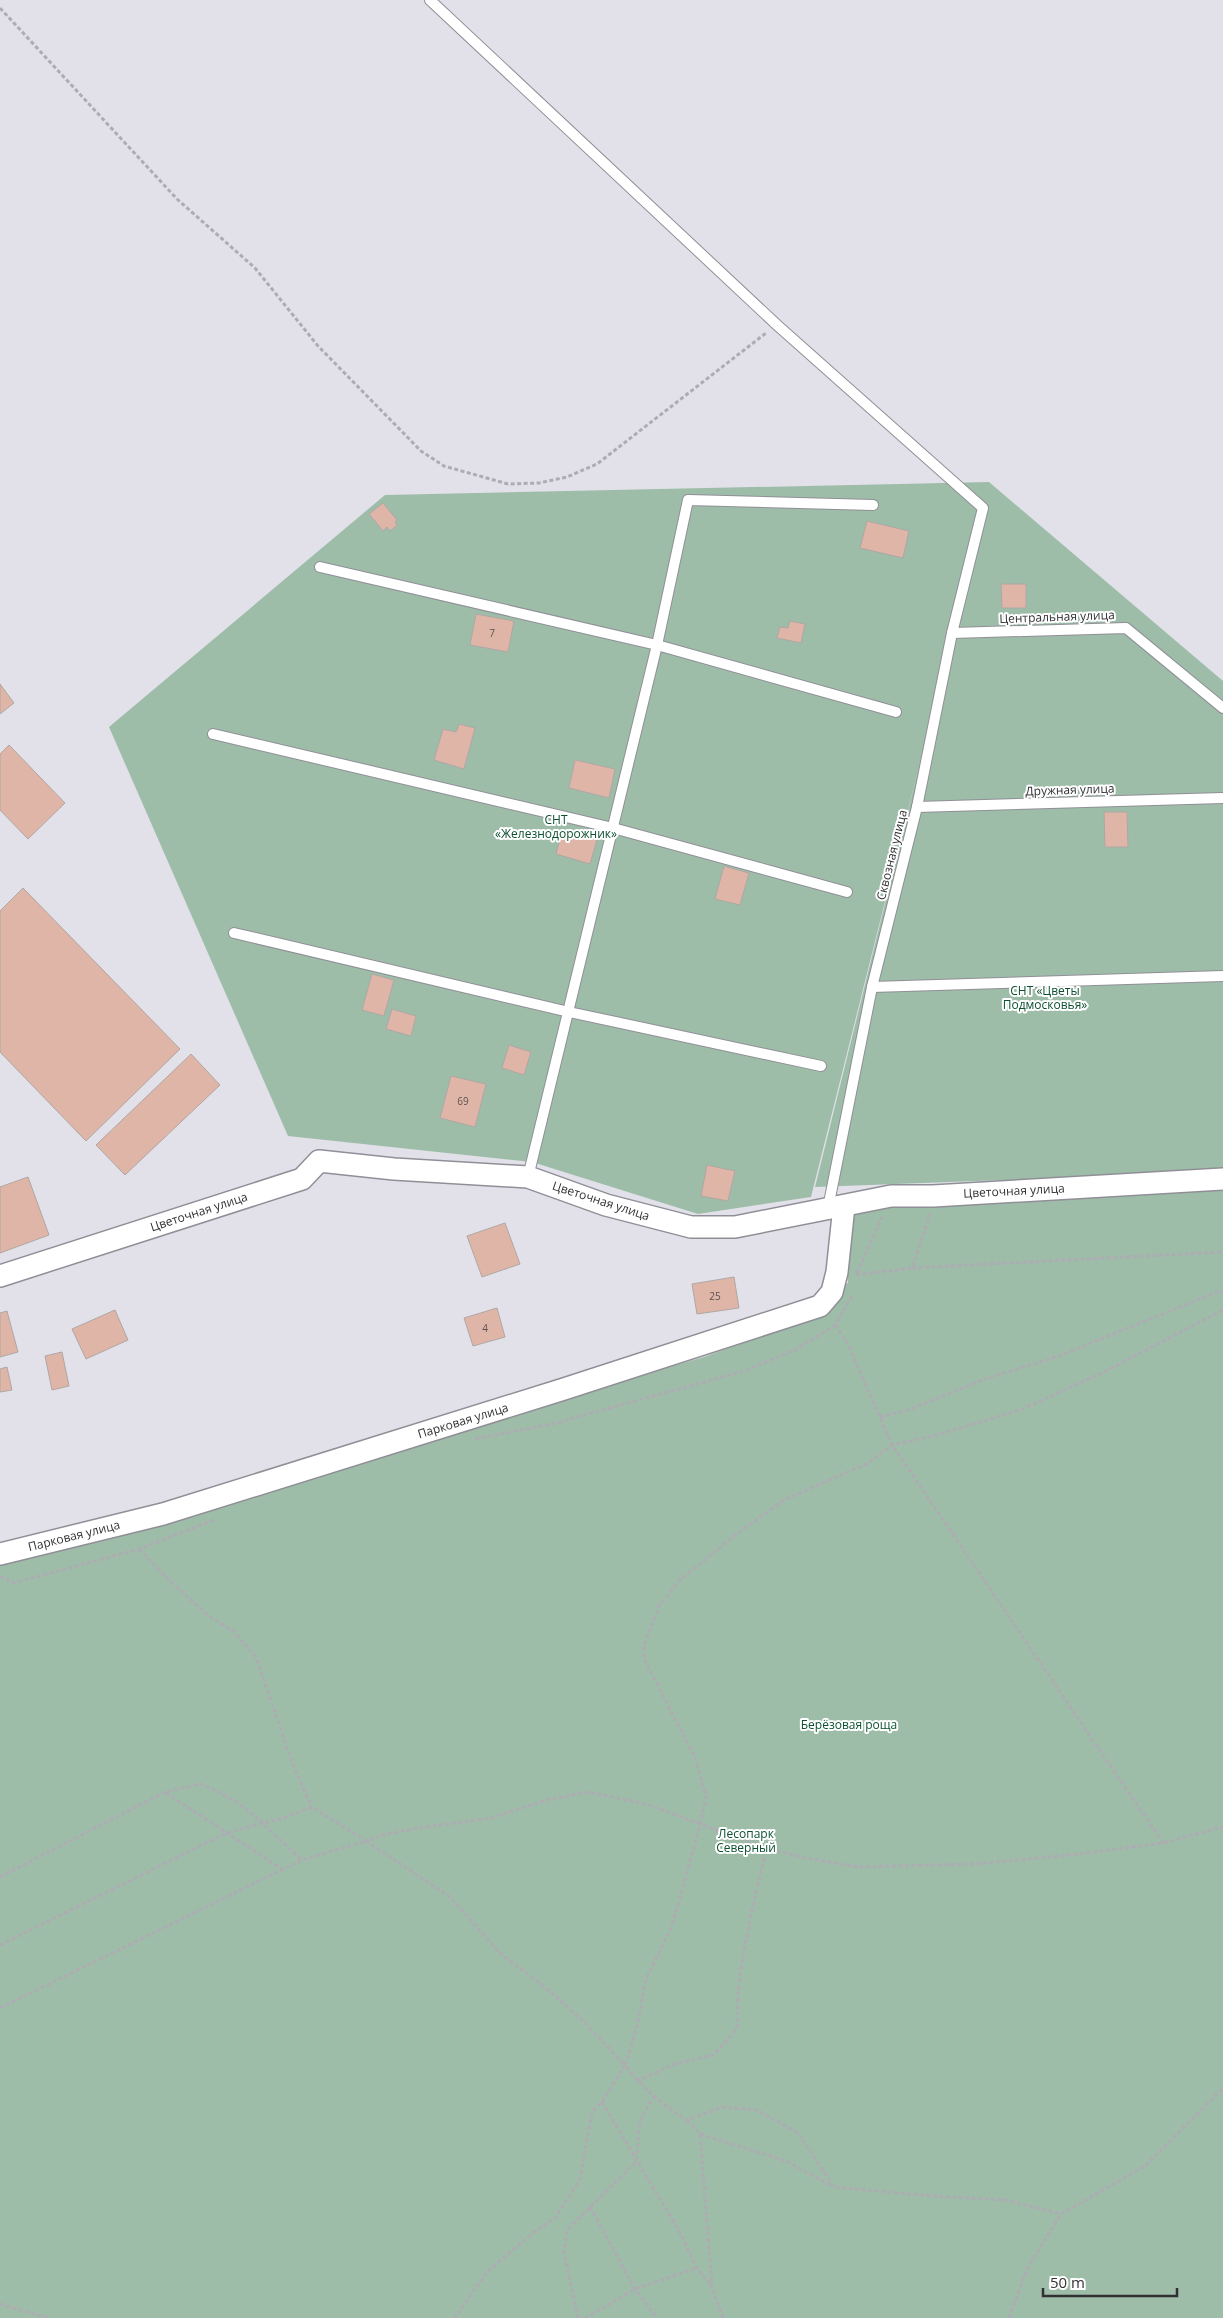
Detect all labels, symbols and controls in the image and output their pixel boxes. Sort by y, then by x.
street label: Центральная улица [999,606,1115,627]
house number: 7 [489,626,495,640]
street label: Дружная улица [1025,779,1115,800]
street label: Сквозная улица [872,808,911,902]
park label: СНТ «Железнодорожник» [495,811,617,842]
park label: СНТ «Цветы Подмосковья» [1003,982,1087,1013]
house number: 69 [457,1094,469,1108]
street label: Цветочная улица [550,1177,652,1224]
street label: Цветочная улица [963,1179,1065,1202]
street label: Цветочная улица [148,1188,250,1235]
house number: 25 [709,1289,721,1303]
house number: 4 [482,1321,488,1335]
street label: Парковая улица [415,1399,510,1442]
street label: Парковая улица [26,1516,122,1555]
park label: Берёзовая роща [801,1716,897,1733]
park label: Лесопарк Северный [716,1825,776,1856]
scale bar [1043,2266,1177,2298]
text: 50 m [1050,2272,1085,2292]

